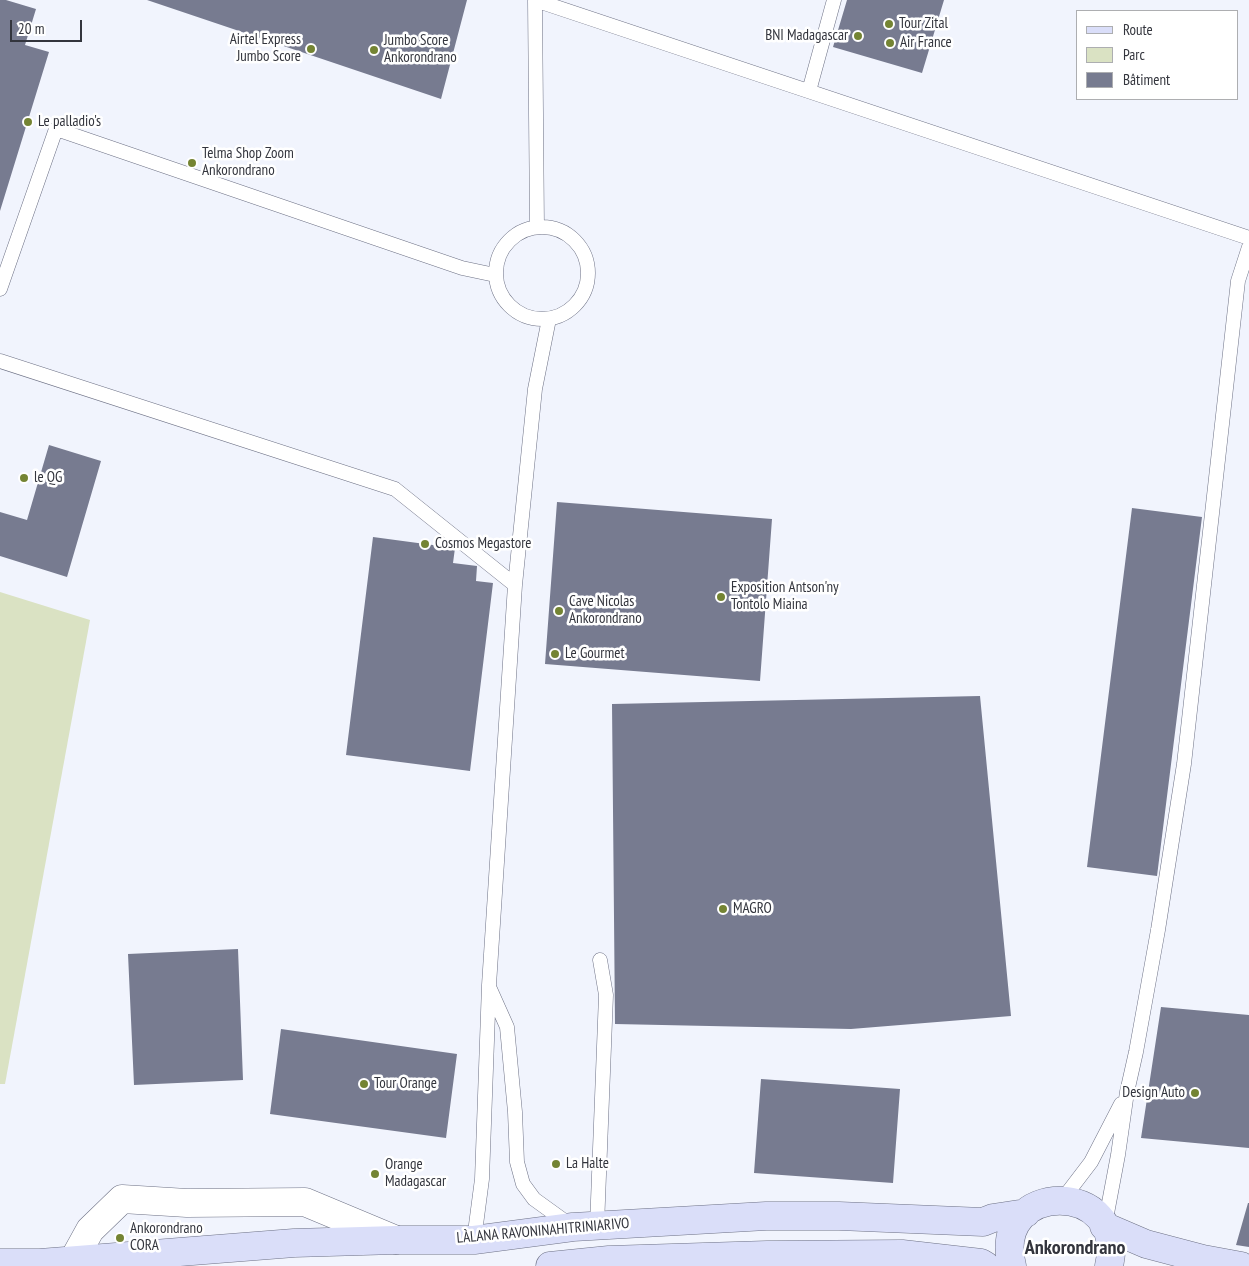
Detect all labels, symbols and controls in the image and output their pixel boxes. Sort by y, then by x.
scale bar [12,10,85,42]
legend [1076,10,1239,100]
place label: Tour Zital [899,15,948,33]
marker: Tour Zital [883,18,895,30]
text: 20 m [18,19,44,38]
text: Route [1123,20,1153,39]
place label: BNI Madagascar [765,27,848,45]
marker: BNI Madagascar [852,30,864,42]
place label: Airtel Express Jumbo Score [230,31,301,66]
place label: Jumbo Score Ankorondrano [384,32,457,67]
place label: Air France [900,34,952,52]
marker: Air France [884,37,896,49]
marker: Airtel Express Jumbo Score [305,43,317,55]
marker: Jumbo Score Ankorondrano [368,44,380,56]
text: Parc [1123,45,1145,64]
text: Bâtiment [1123,70,1170,89]
place label: Le palladio's [38,113,101,131]
marker: Le palladio's [22,116,34,128]
place label: Telma Shop Zoom Ankorondrano [202,145,294,180]
marker: Telma Shop Zoom Ankorondrano [186,157,198,169]
place label: le QG [34,469,62,487]
marker: le QG [18,472,30,484]
place label: Cosmos Megastore [435,535,531,553]
marker: Cosmos Megastore [419,538,431,550]
place label: Exposition Antson'ny Tontolo Miaina [731,579,839,614]
marker: Exposition Antson'ny Tontolo Miaina [715,591,727,603]
place label: Cave Nicolas Ankorondrano [569,593,642,628]
marker: Cave Nicolas Ankorondrano [553,605,565,617]
place label: Le Gourmet [565,645,625,663]
marker: Le Gourmet [549,648,561,660]
place label: MAGRO [733,900,772,918]
marker: MAGRO [717,903,729,915]
place label: Tour Orange [374,1075,437,1093]
marker: Tour Orange [358,1078,370,1090]
place label: Design Auto [1122,1084,1185,1102]
marker: Design Auto [1189,1087,1201,1099]
place label: La Halte [566,1155,609,1173]
place label: Orange Madagascar [385,1156,446,1191]
marker: La Halte [550,1158,562,1170]
marker: Orange Madagascar [369,1168,381,1180]
street label: LÀLANA RAVONINAHITRINIARIVO [456,1214,630,1248]
place label: Ankorondrano CORA [130,1220,203,1255]
marker: Ankorondrano CORA [114,1232,126,1244]
district label: Ankorondrano [1025,1236,1125,1260]

